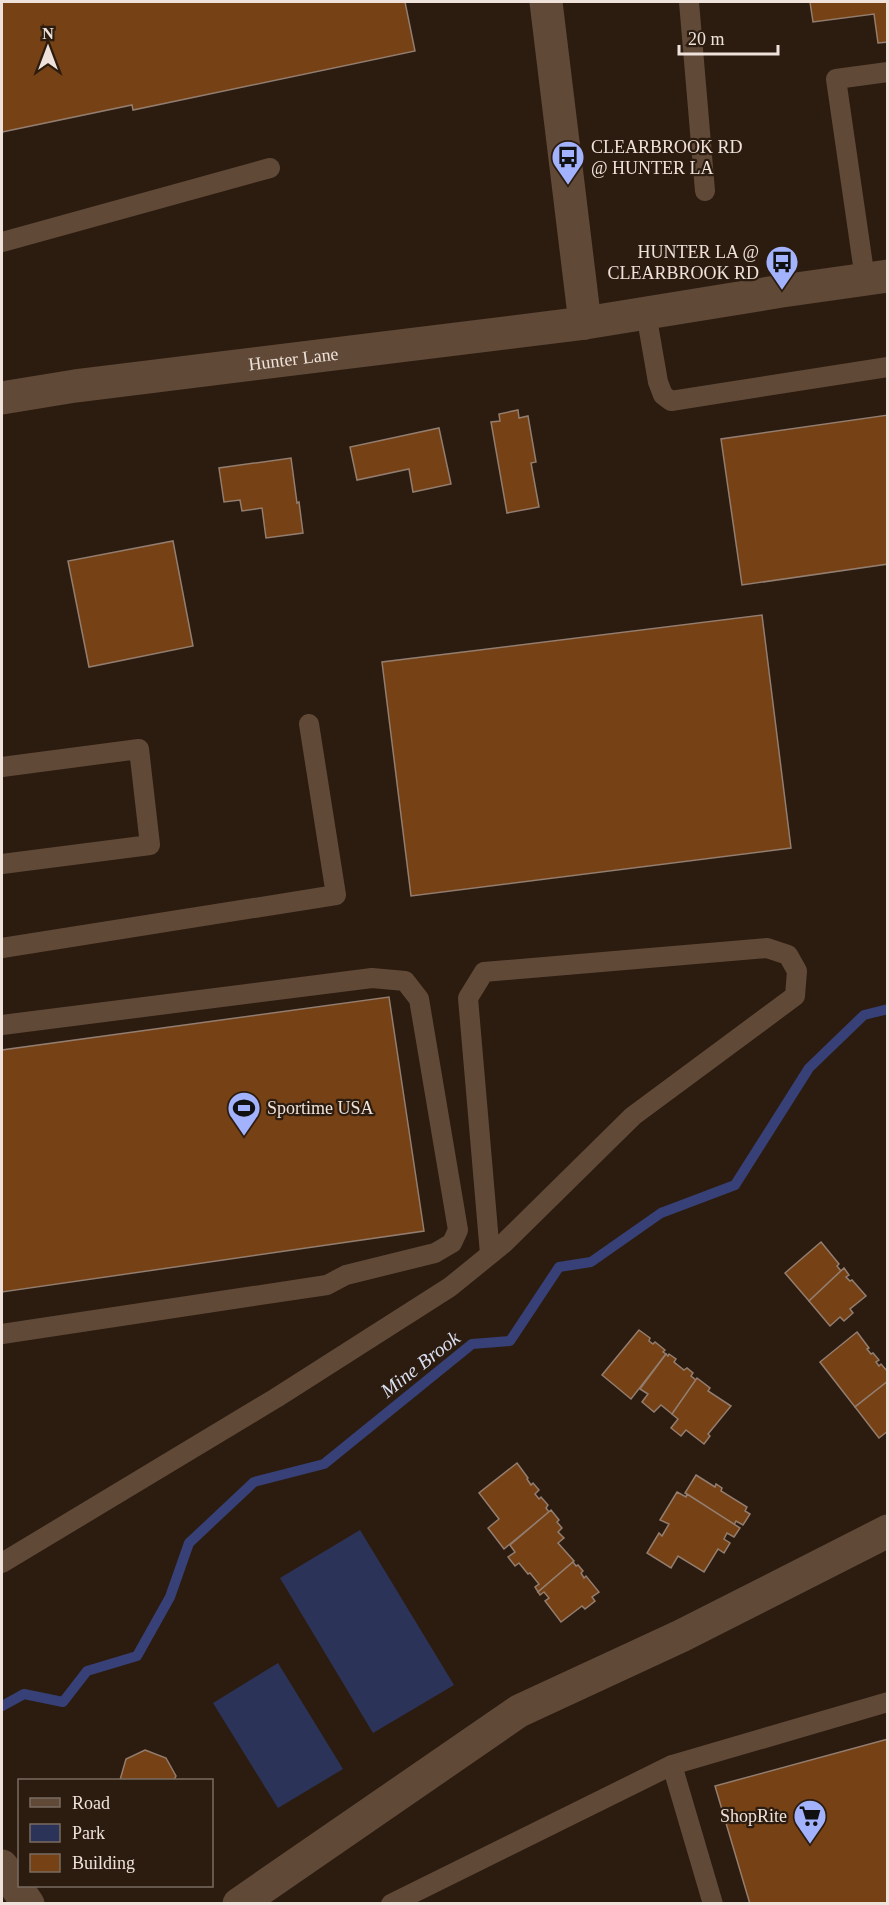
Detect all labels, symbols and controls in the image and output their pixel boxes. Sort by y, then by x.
north arrow [18,18,78,78]
scale bar [679,18,778,56]
text: N [42,25,54,42]
text: 20 m [688,29,725,49]
place label: CLEARBROOK RD @ HUNTER LA [591,137,743,178]
bus stop icon: CLEARBROOK RD @ HUNTER LA [550,139,586,186]
place label: HUNTER LA @ CLEARBROOK RD [607,242,759,283]
bus stop icon: HUNTER LA @ CLEARBROOK RD [764,244,800,291]
street label: Hunter Lane [247,344,340,374]
sports icon: Sportime USA [226,1090,262,1137]
place label: Sportime USA [267,1098,374,1118]
water label: Mine Brook [375,1326,465,1402]
legend [18,1779,213,1887]
text: Road [72,1793,110,1813]
supermarket icon: ShopRite [792,1798,828,1845]
place label: ShopRite [720,1806,787,1826]
text: Park [72,1823,105,1843]
text: Building [72,1853,135,1873]

